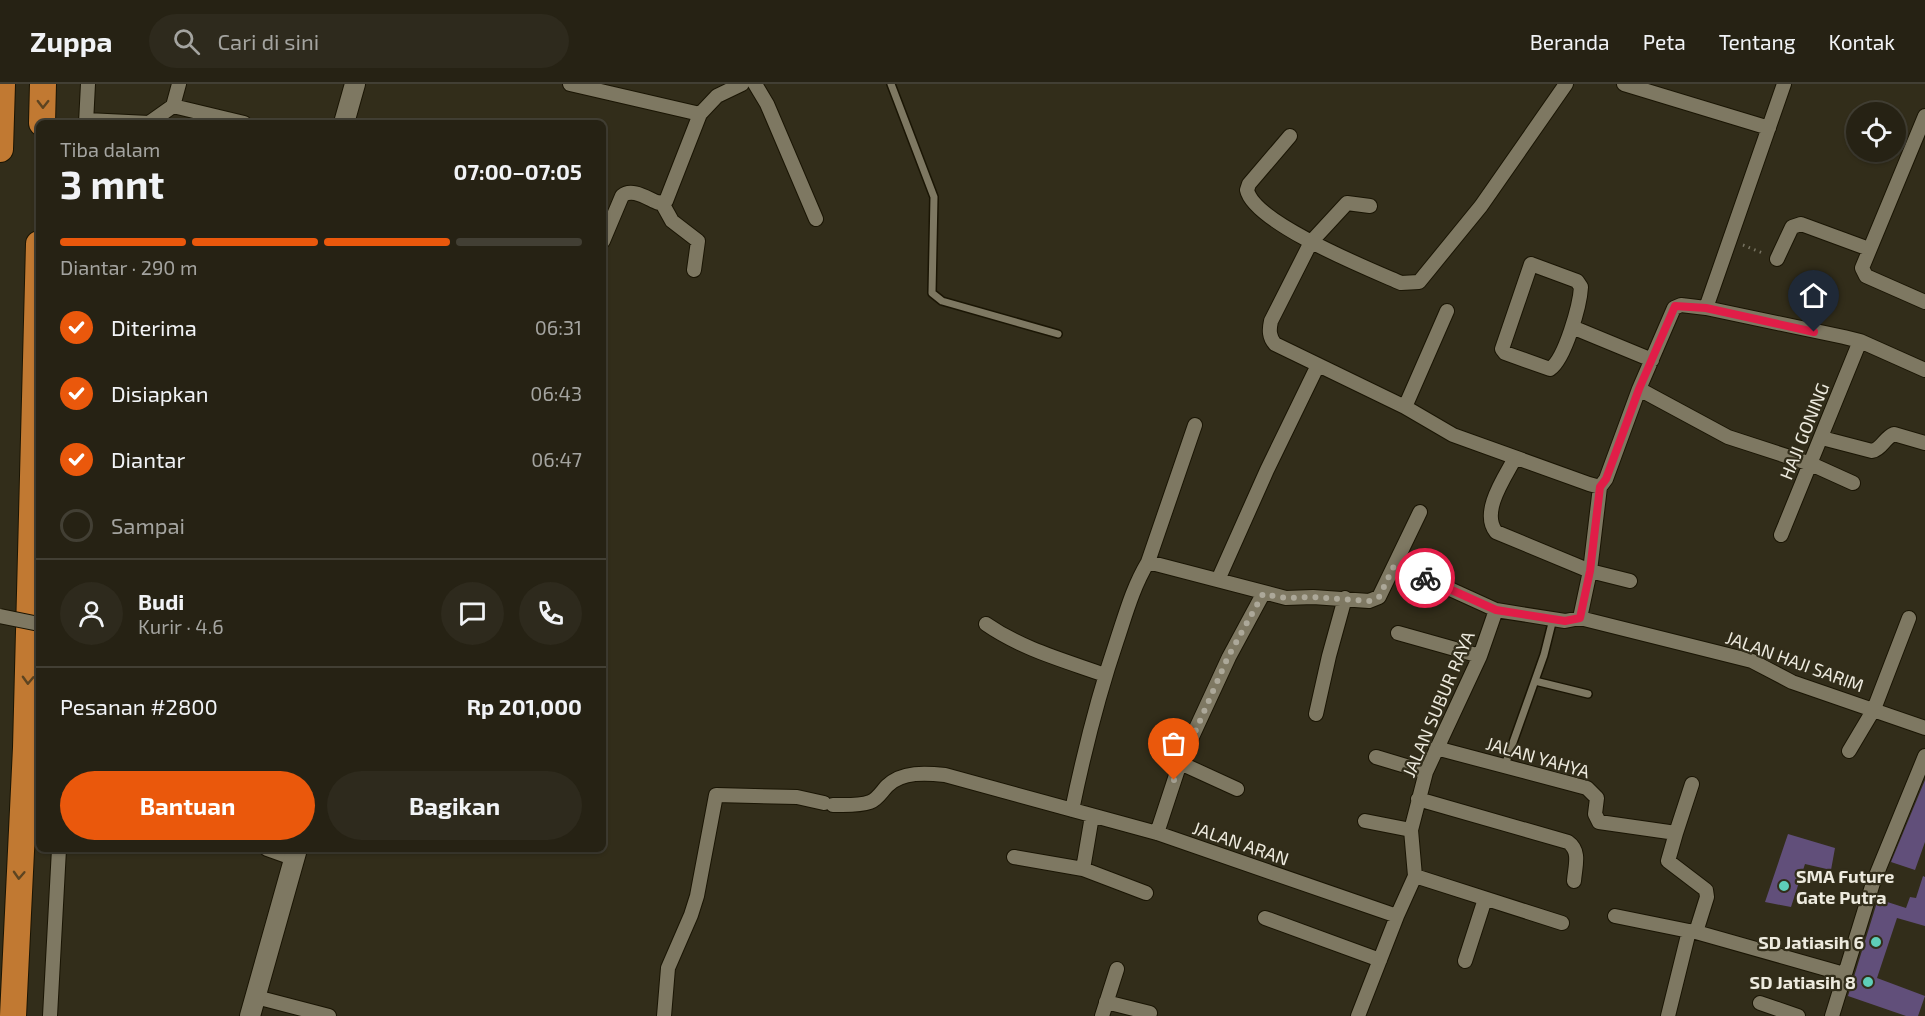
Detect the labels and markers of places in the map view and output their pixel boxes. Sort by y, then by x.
pin [1788,270,1839,332]
pin [1148,718,1199,780]
place label: SMA Future Gate Putra [1796,865,1894,908]
marker: SMA Future Gate Putra [1777,879,1791,893]
place label: SD Jatiasih 6 [1758,931,1864,953]
marker: SD Jatiasih 6 [1869,935,1883,949]
place label: SD Jatiasih 8 [1750,971,1856,993]
marker: SD Jatiasih 8 [1861,975,1875,989]

